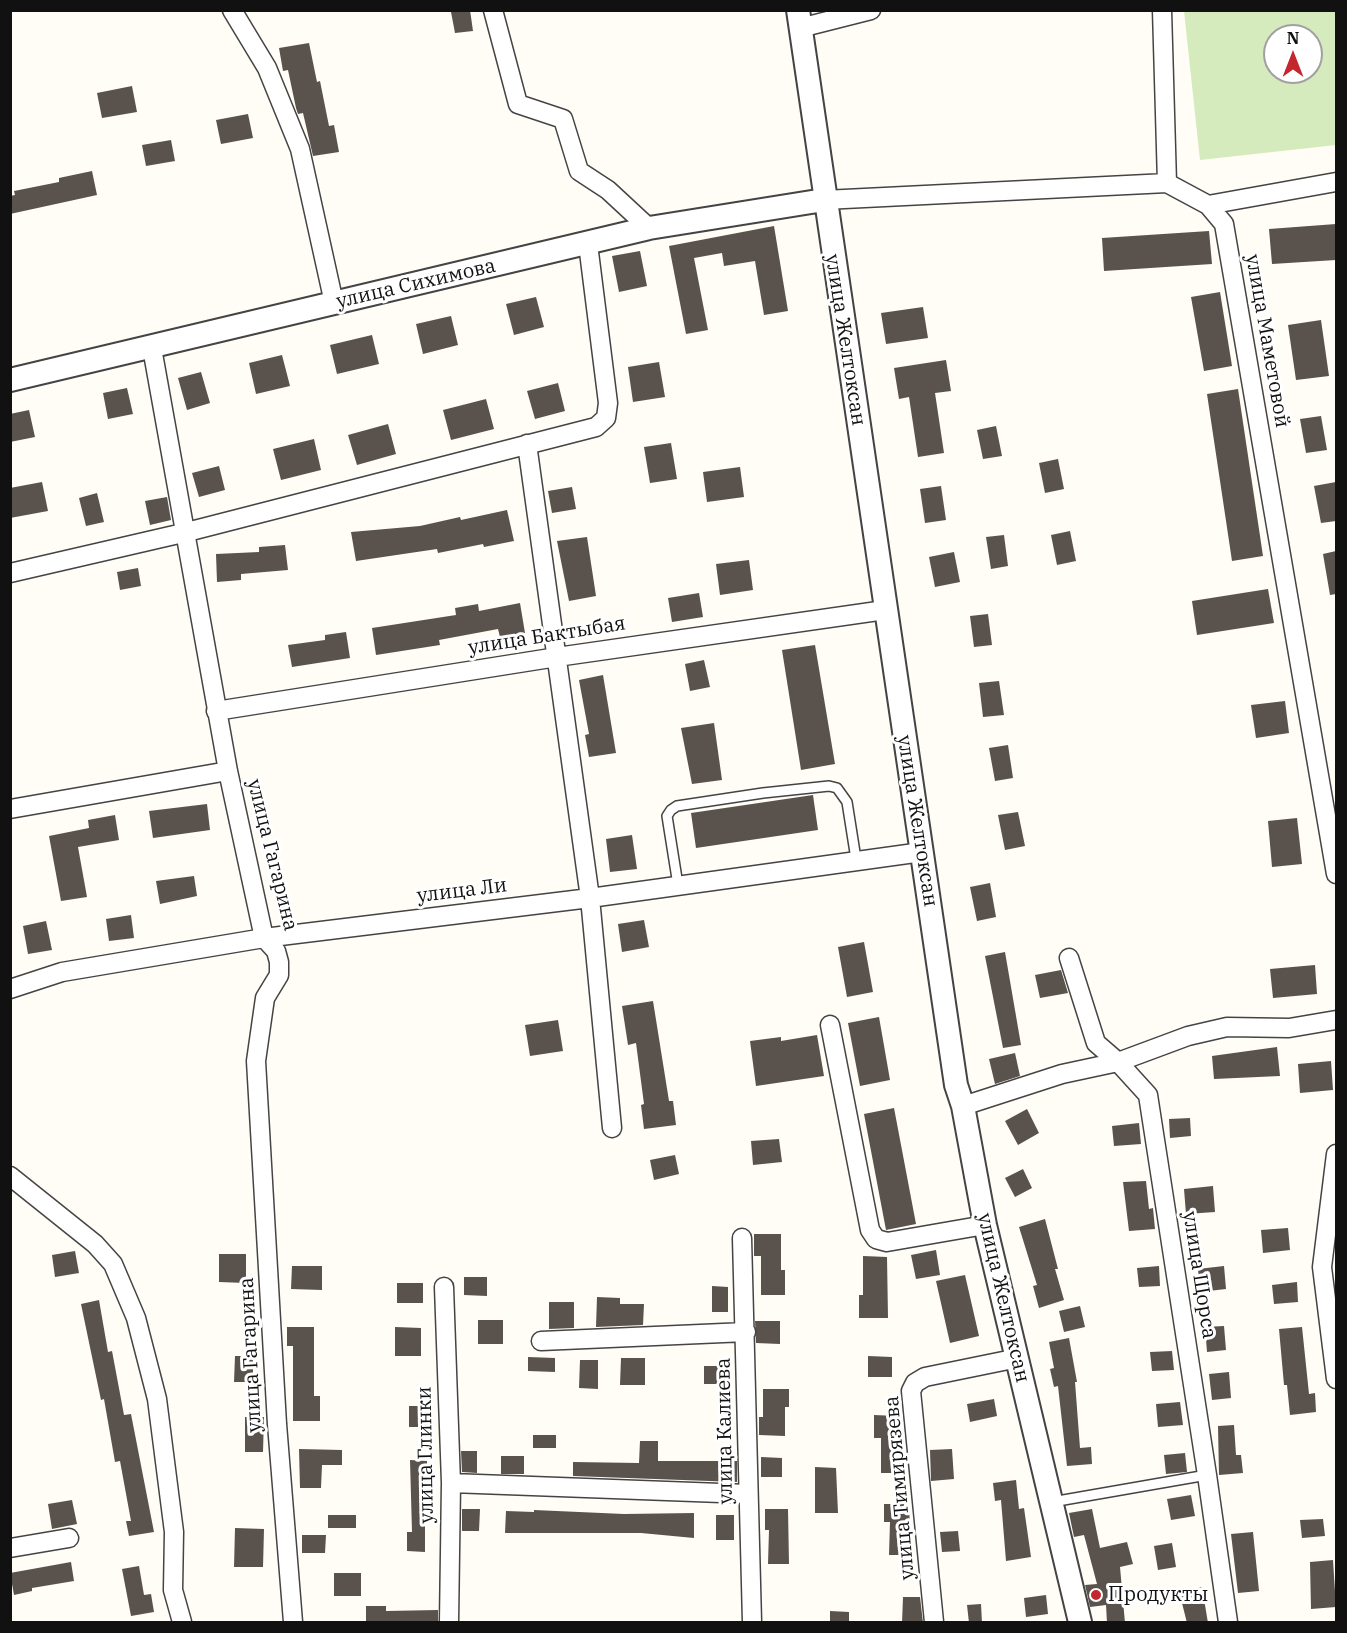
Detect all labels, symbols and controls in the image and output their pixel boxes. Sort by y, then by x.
north arrow [1263,24,1323,84]
text: N [1287,28,1299,48]
street label: улица Маметовой [1240,252,1294,430]
street label: улица Желтоксан [820,253,870,427]
street label: улица Сихимова [334,254,498,314]
street label: улица Бактыбая [467,612,627,660]
street label: улица Желтоксан [892,734,942,908]
street label: улица Гагарина [242,777,302,933]
street label: улица Ли [416,874,508,908]
street label: улица Щорса [1177,1209,1221,1341]
street label: улица Желтоксан [972,1211,1034,1385]
street label: улица Гагарина [235,1277,267,1433]
street label: улица Калиева [712,1357,738,1505]
street label: улица Глинки [413,1386,439,1524]
street label: улица Тимирязева [880,1395,920,1581]
place label: Продукты [1108,1583,1208,1607]
marker: Продукты [1089,1588,1103,1602]

